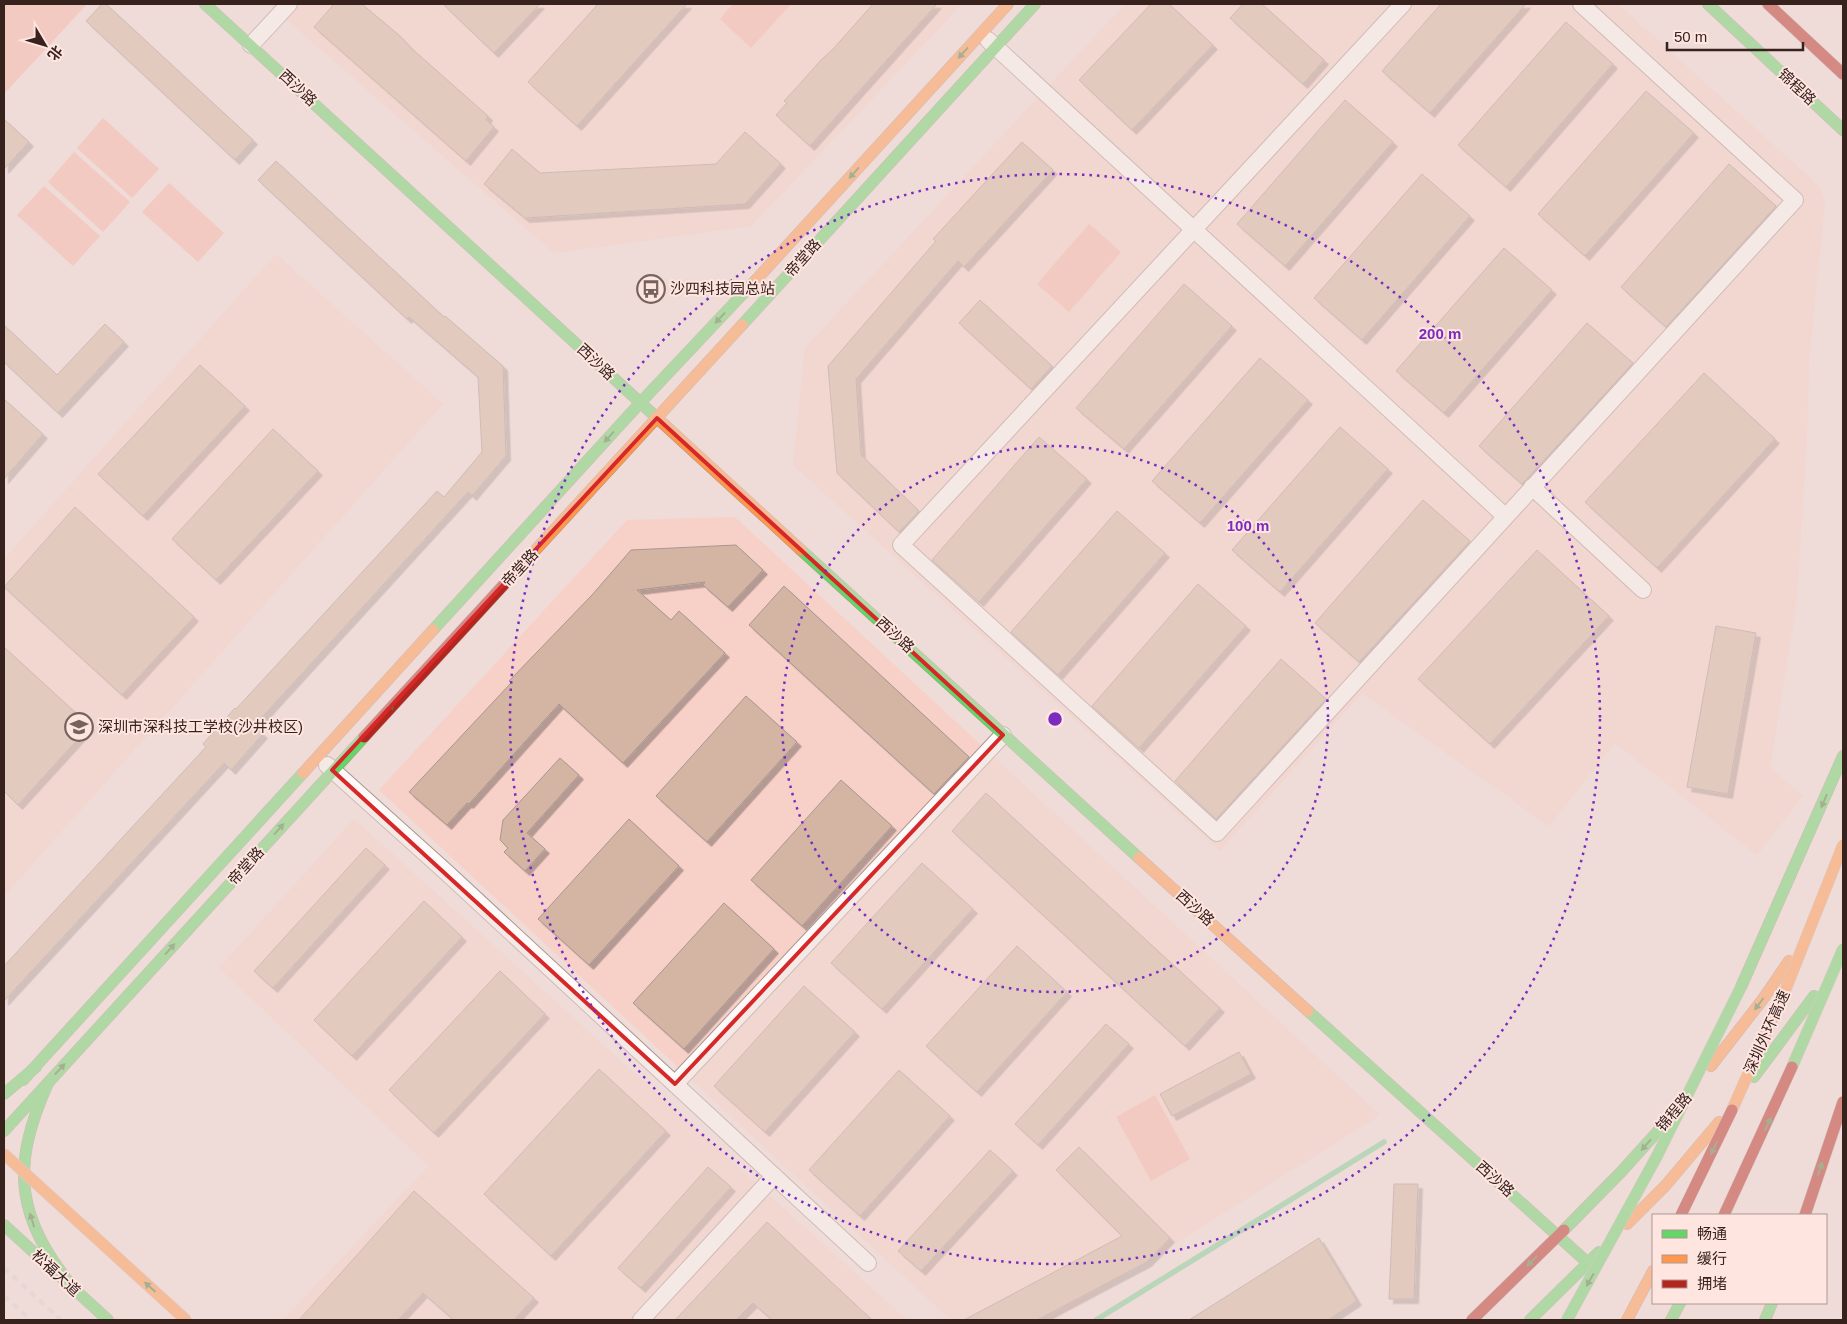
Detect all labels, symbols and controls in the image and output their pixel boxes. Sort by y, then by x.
north arrow [20,20,70,70]
scale bar [1667,20,1803,52]
text: 50 m [1674,28,1707,45]
text: 北 [45,43,66,63]
one-way arrow [957,46,969,58]
street label: 锦程路 [1775,65,1820,108]
street label: 西沙路 [276,66,321,109]
one-way arrow [848,166,860,178]
street label: 帝堂路 [781,235,824,280]
bus stop icon: 沙四科技园总站 [636,274,666,304]
place label: 沙四科技园总站 [670,280,775,297]
one-way arrow [714,311,726,323]
text: 200 m [1419,325,1461,342]
street label: 西沙路 [574,340,619,383]
one-way arrow [603,430,615,442]
text: 100 m [1227,517,1269,534]
street label: 帝堂路 [498,545,541,590]
street label: 西沙路 [873,613,918,656]
one-way arrow [383,704,395,716]
centre of rings [1046,710,1064,728]
school or university icon: 深圳市深科技工学校(沙井校区) [64,712,94,742]
place label: 深圳市深科技工学校(沙井校区) [98,718,303,735]
one-way arrow [1819,794,1827,808]
one-way arrow [273,824,285,836]
street label: 帝堂路 [224,843,267,888]
street label: 西沙路 [1173,886,1218,929]
one-way arrow [164,944,176,956]
street label: 深圳外环高速 [1740,987,1793,1076]
one-way arrow [1753,997,1764,1010]
one-way arrow [55,1063,66,1076]
street label: 锦程路 [1653,1089,1695,1134]
one-way arrow [1764,1117,1772,1131]
one-way arrow [1641,1138,1652,1151]
one-way arrow [1710,1140,1719,1155]
street label: 西沙路 [1473,1157,1518,1200]
one-way arrow [1817,1161,1825,1176]
one-way arrow [27,1212,35,1227]
legend [1652,1214,1827,1304]
text: 畅通 [1697,1225,1727,1242]
street label: 松福大道 [29,1246,84,1299]
text: 缓行 [1697,1250,1727,1267]
one-way arrow [1527,1255,1539,1267]
one-way arrow [1586,1273,1595,1286]
text: 拥堵 [1697,1275,1727,1292]
one-way arrow [145,1281,157,1293]

